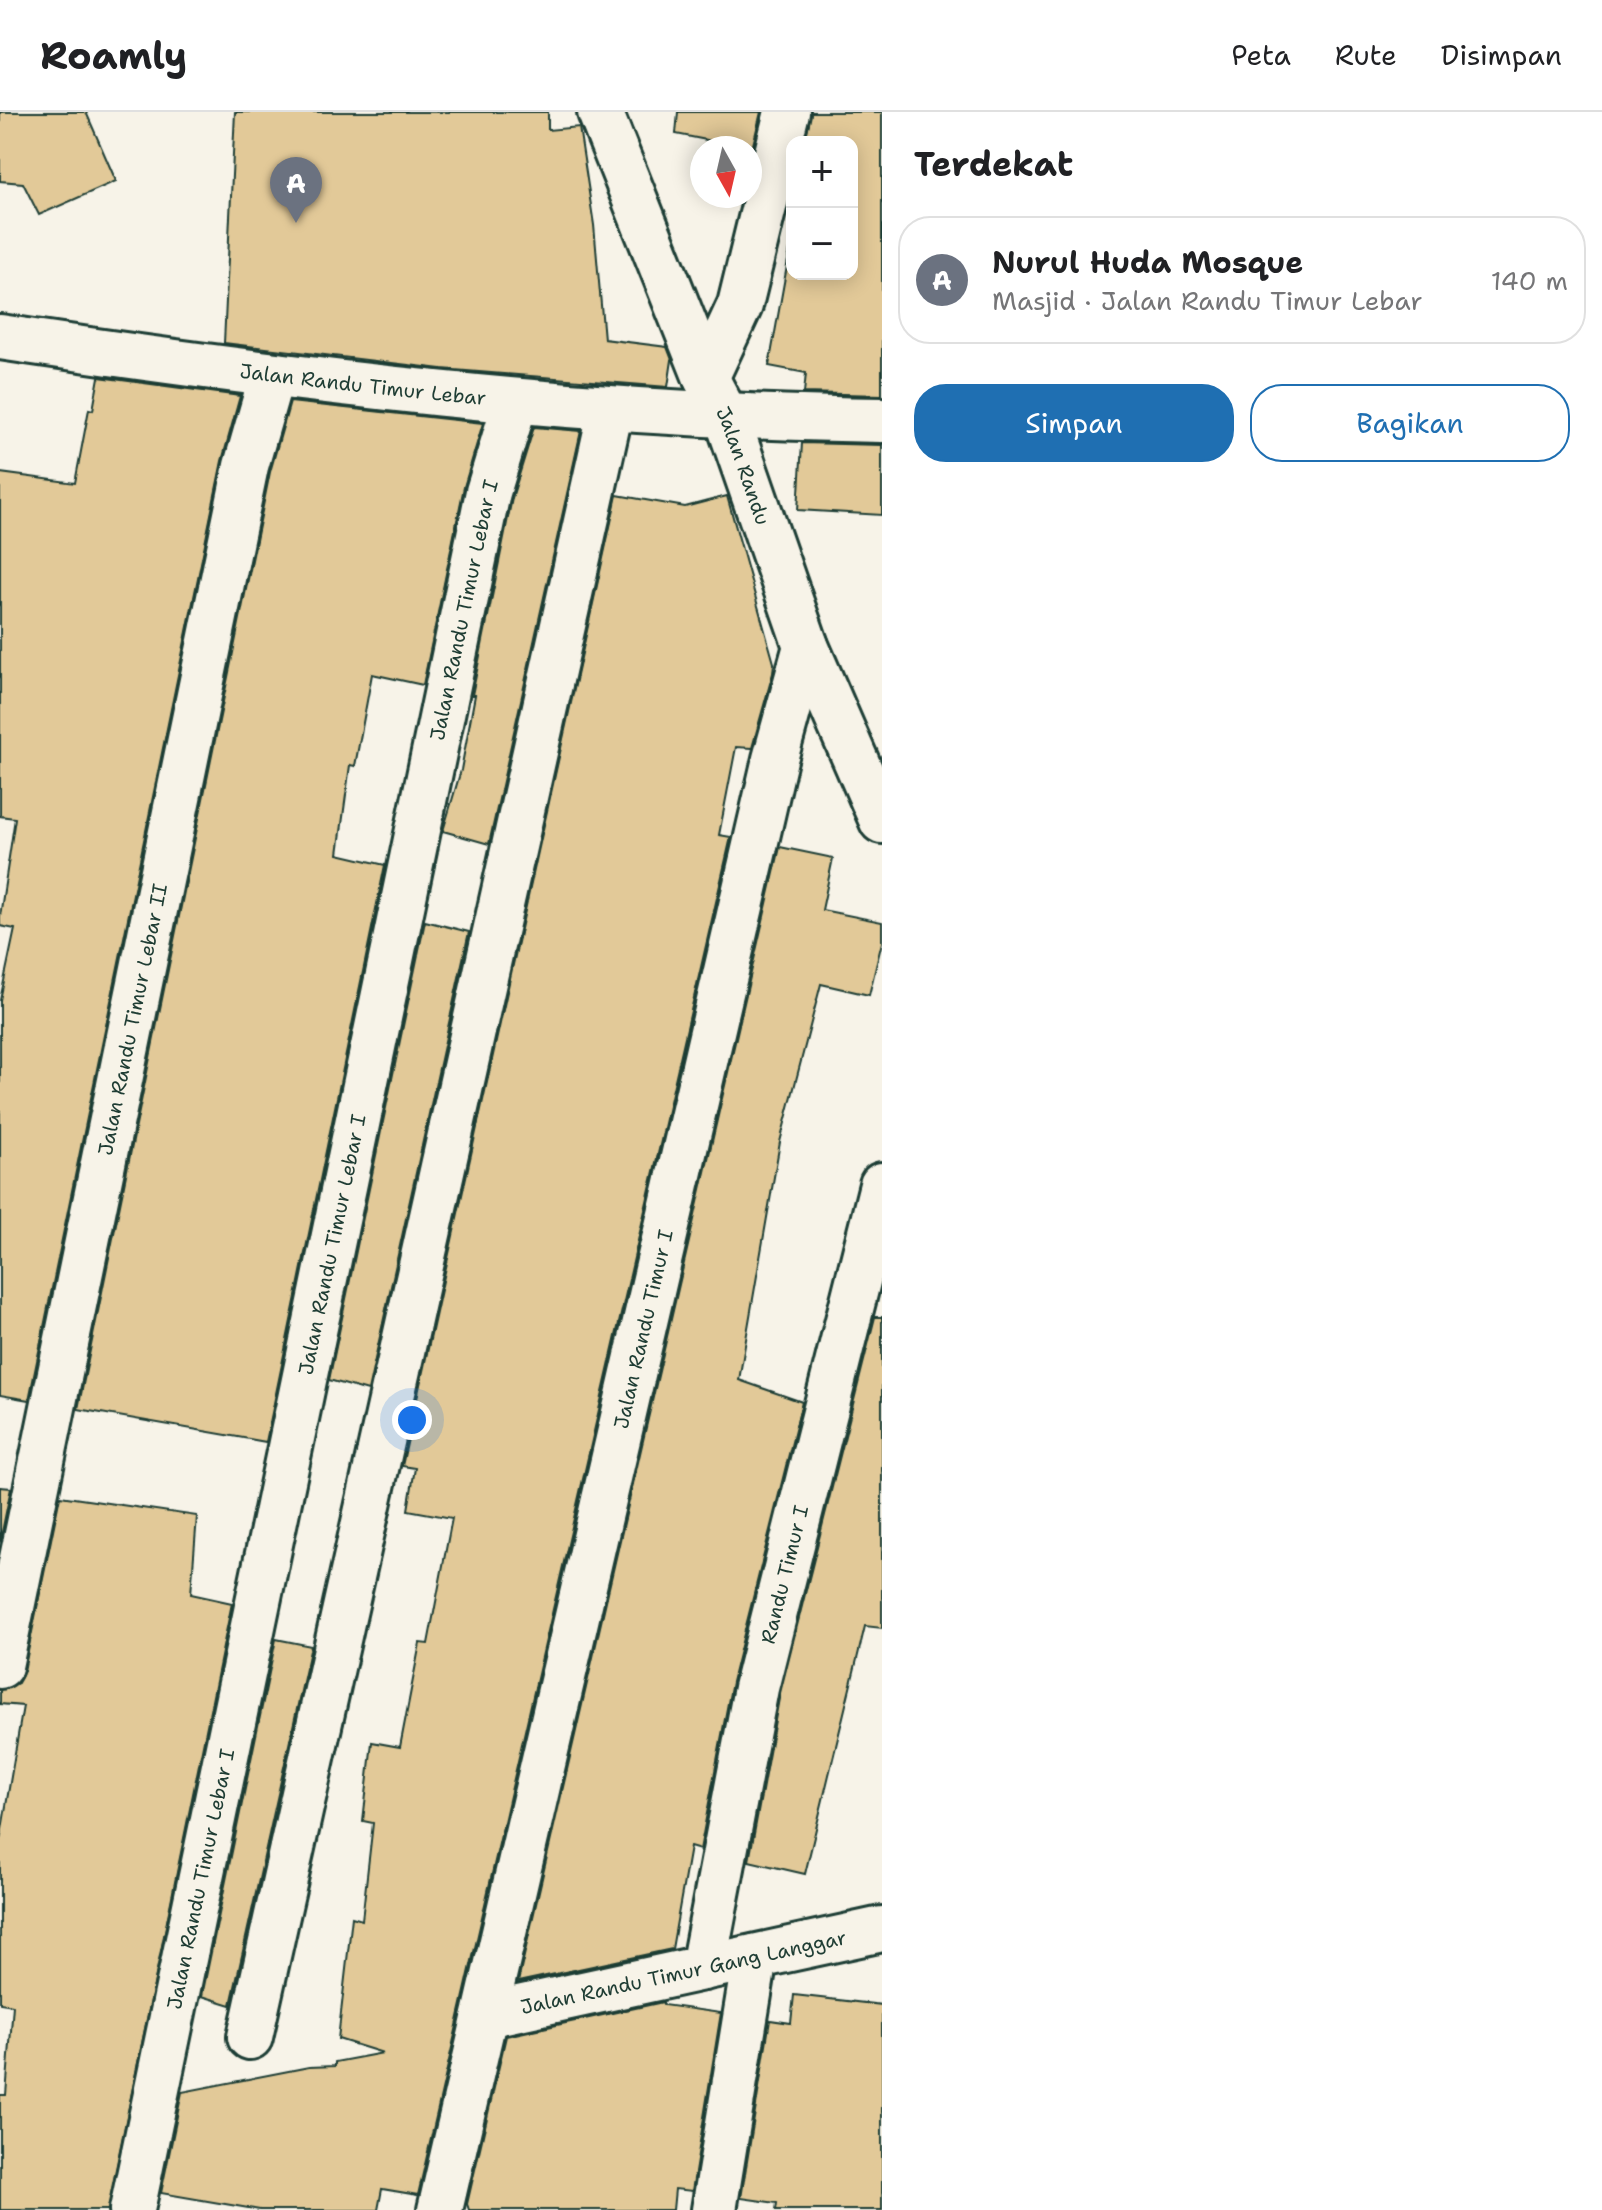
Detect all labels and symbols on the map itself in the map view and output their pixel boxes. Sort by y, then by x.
north arrow [690,136,762,208]
pin: A [270,157,322,223]
street label: Jalan Randu Timur Lebar [238,358,487,411]
street label: Jalan Randu [710,402,776,528]
street label: Jalan Randu Timur Lebar I [424,476,504,743]
street label: Jalan Randu Timur Lebar II [92,881,173,1158]
street label: Jalan Randu Timur Lebar I [292,1112,372,1377]
street label: Jalan Randu Timur I [608,1227,679,1431]
your location [392,1400,432,1440]
street label: Randu Timur I [755,1502,814,1647]
street label: Jalan Randu Timur Lebar I [161,1746,240,2012]
street label: Jalan Randu Timur Gang Langgar [518,1924,849,2020]

